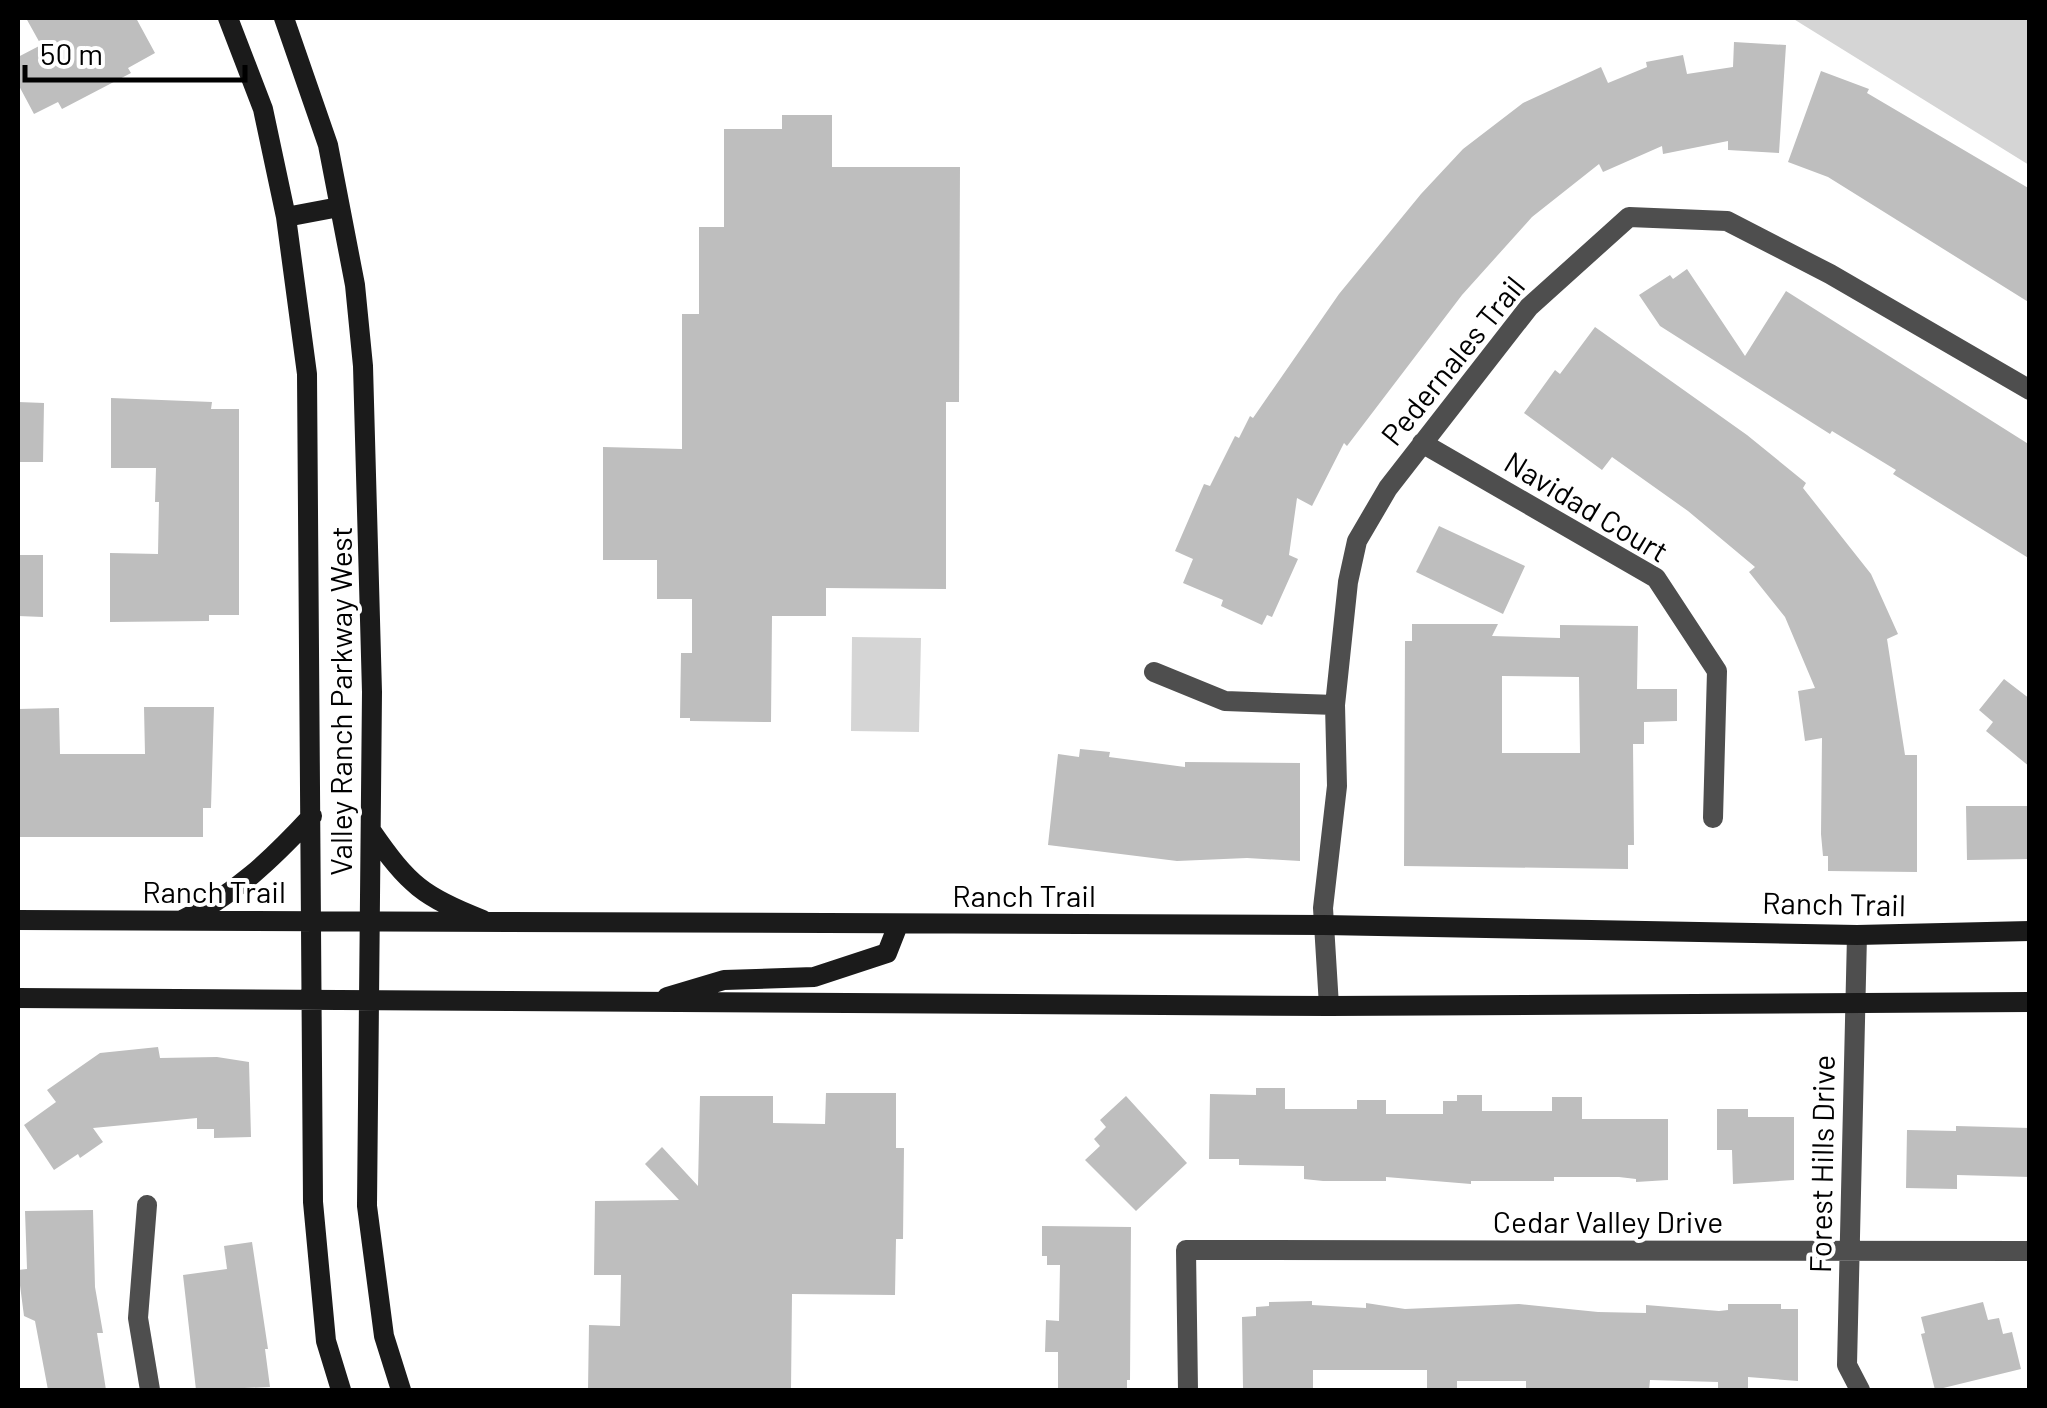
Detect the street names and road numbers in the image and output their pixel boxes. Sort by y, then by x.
street label: Pedernales Trail [1373,268,1531,452]
street label: Navidad Court [1499,443,1675,569]
street label: Valley Ranch Parkway West [322,526,358,876]
street label: Ranch Trail [142,873,286,909]
street label: Ranch Trail [952,877,1096,913]
street label: Ranch Trail [1762,884,1906,922]
street label: Forest Hills Drive [1801,1055,1841,1273]
street label: Cedar Valley Drive [1493,1203,1723,1239]

